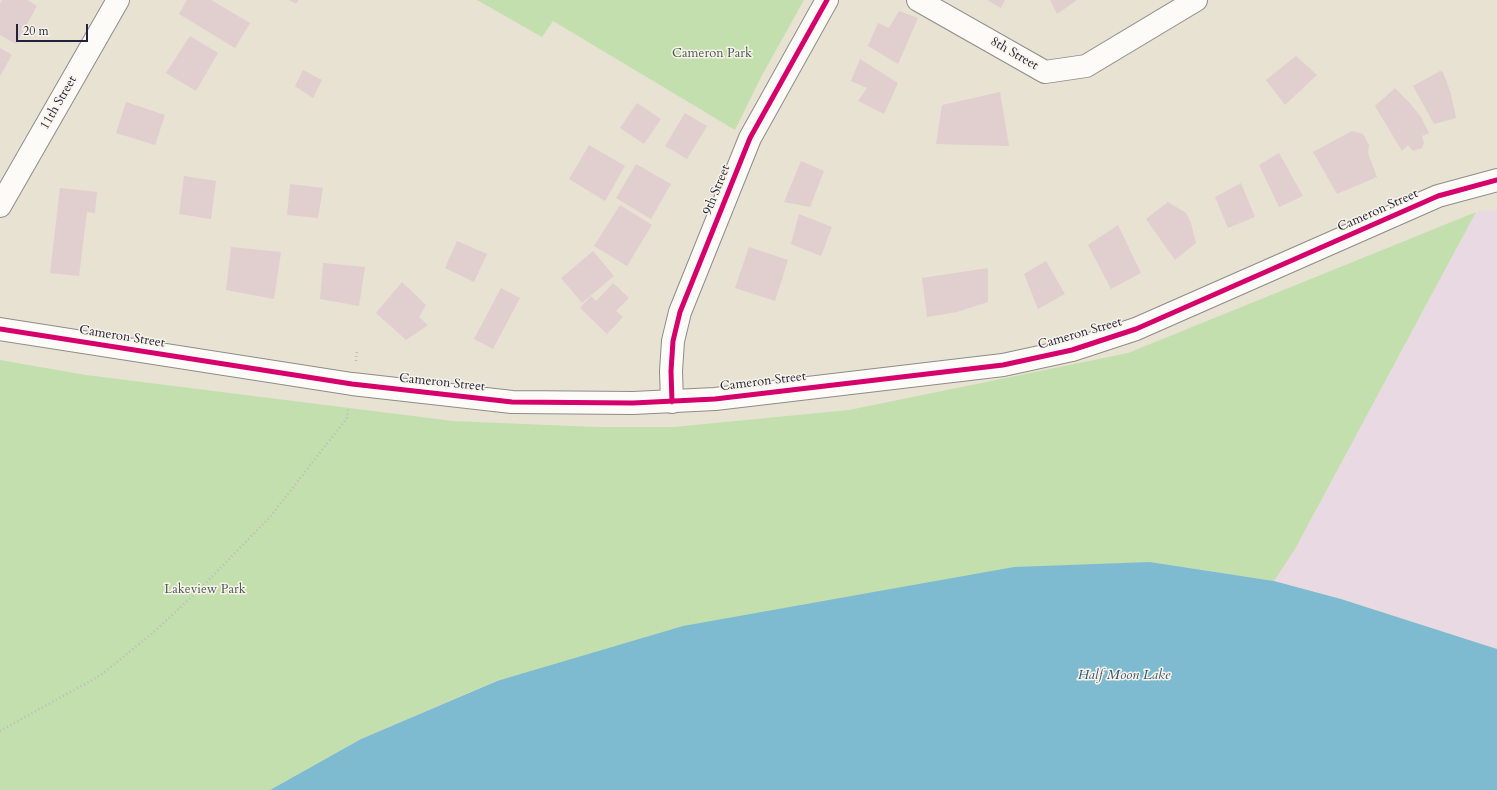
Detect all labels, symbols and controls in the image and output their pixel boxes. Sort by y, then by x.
scale bar [18,16,90,42]
text: 20 m [23,23,49,39]
street label: 8th Street [987,34,1041,74]
park label: Cameron Park [672,46,752,62]
street label: 11th Street [37,73,81,133]
street label: 9th Street [700,163,734,217]
street label: Cameron Street [1335,186,1421,236]
street label: Cameron Street [1036,315,1124,353]
street label: Cameron Street [78,323,166,351]
street label: Cameron Street [719,369,807,395]
street label: Cameron Street [398,371,486,395]
park label: Lakeview Park [164,582,246,598]
water label: Half Moon Lake [1078,668,1170,684]

